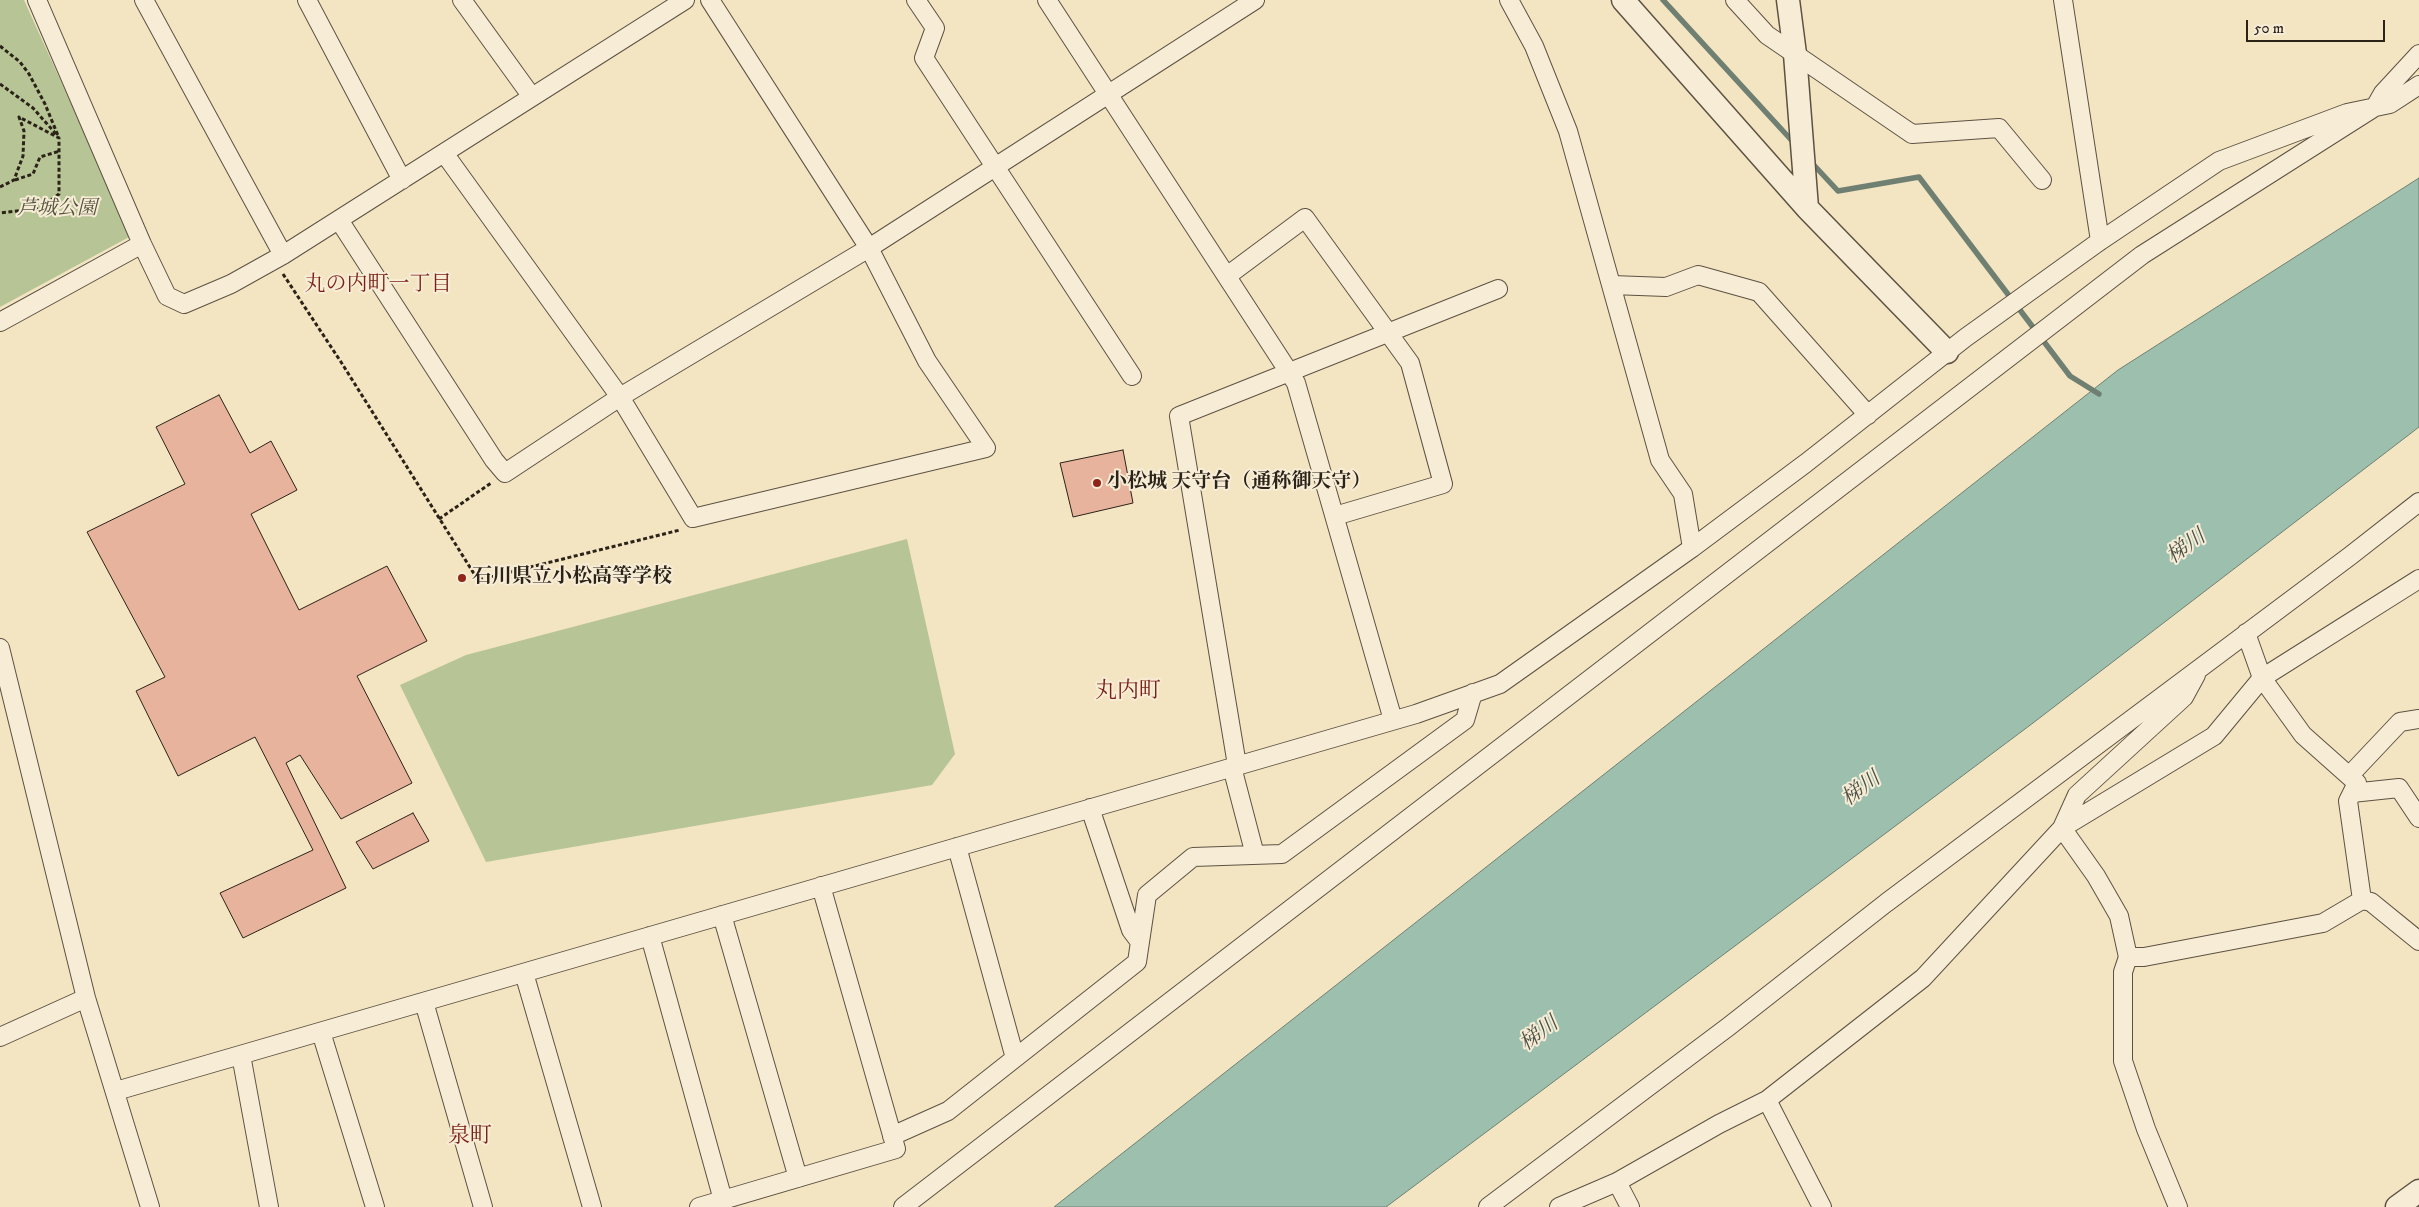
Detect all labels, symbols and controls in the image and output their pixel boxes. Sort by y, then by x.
scale bar [2249,10,2388,42]
text: 50 m [2254,19,2284,38]
park label: 芦城公園 [17,198,97,222]
district label: 丸の内町一丁目 [305,273,451,299]
place label: 小松城 天守台（通称御天守） [1107,471,1371,495]
marker: 小松城 天守台（通称御天守） [1091,477,1103,489]
water label: 梯川 [2163,525,2211,571]
place label: 石川県立小松高等学校 [472,566,672,590]
marker: 石川県立小松高等学校 [456,572,468,584]
district label: 丸内町 [1095,679,1161,705]
water label: 梯川 [1838,767,1886,813]
water label: 梯川 [1516,1012,1564,1058]
district label: 泉町 [448,1124,492,1150]

